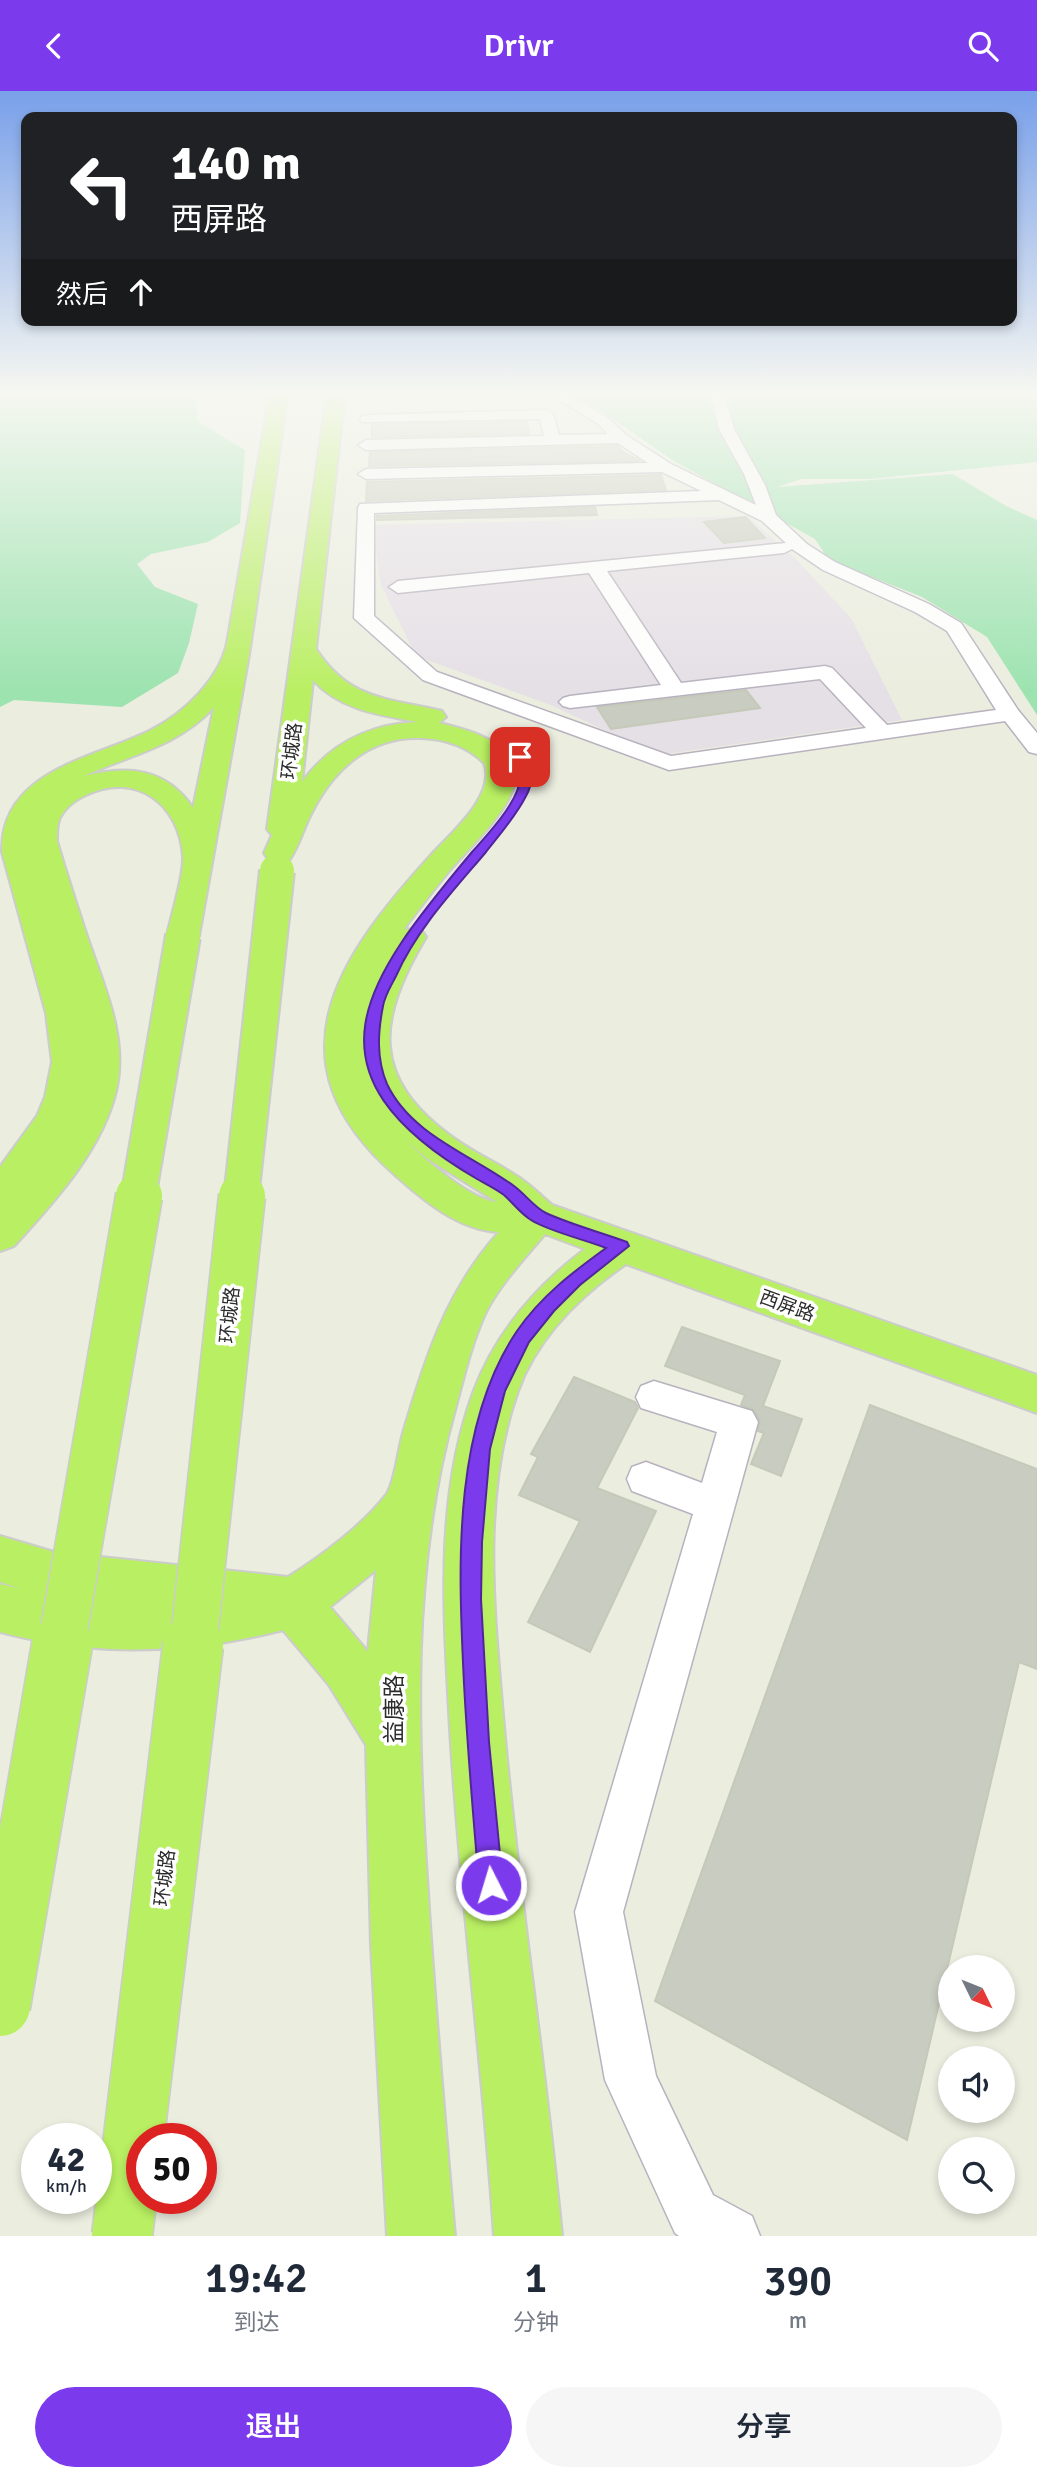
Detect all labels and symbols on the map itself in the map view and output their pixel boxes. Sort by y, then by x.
street label: 环城路 [277,721,307,781]
pin [490,727,550,787]
street label: 环城路 [215,1285,245,1345]
street label: 西屏路 [756,1285,818,1327]
street label: 益康路 [380,1675,409,1744]
street label: 环城路 [150,1848,180,1908]
position arrow [454,1848,528,1922]
north arrow [938,1955,1015,2032]
speed limit sign: 50 [126,2123,217,2214]

